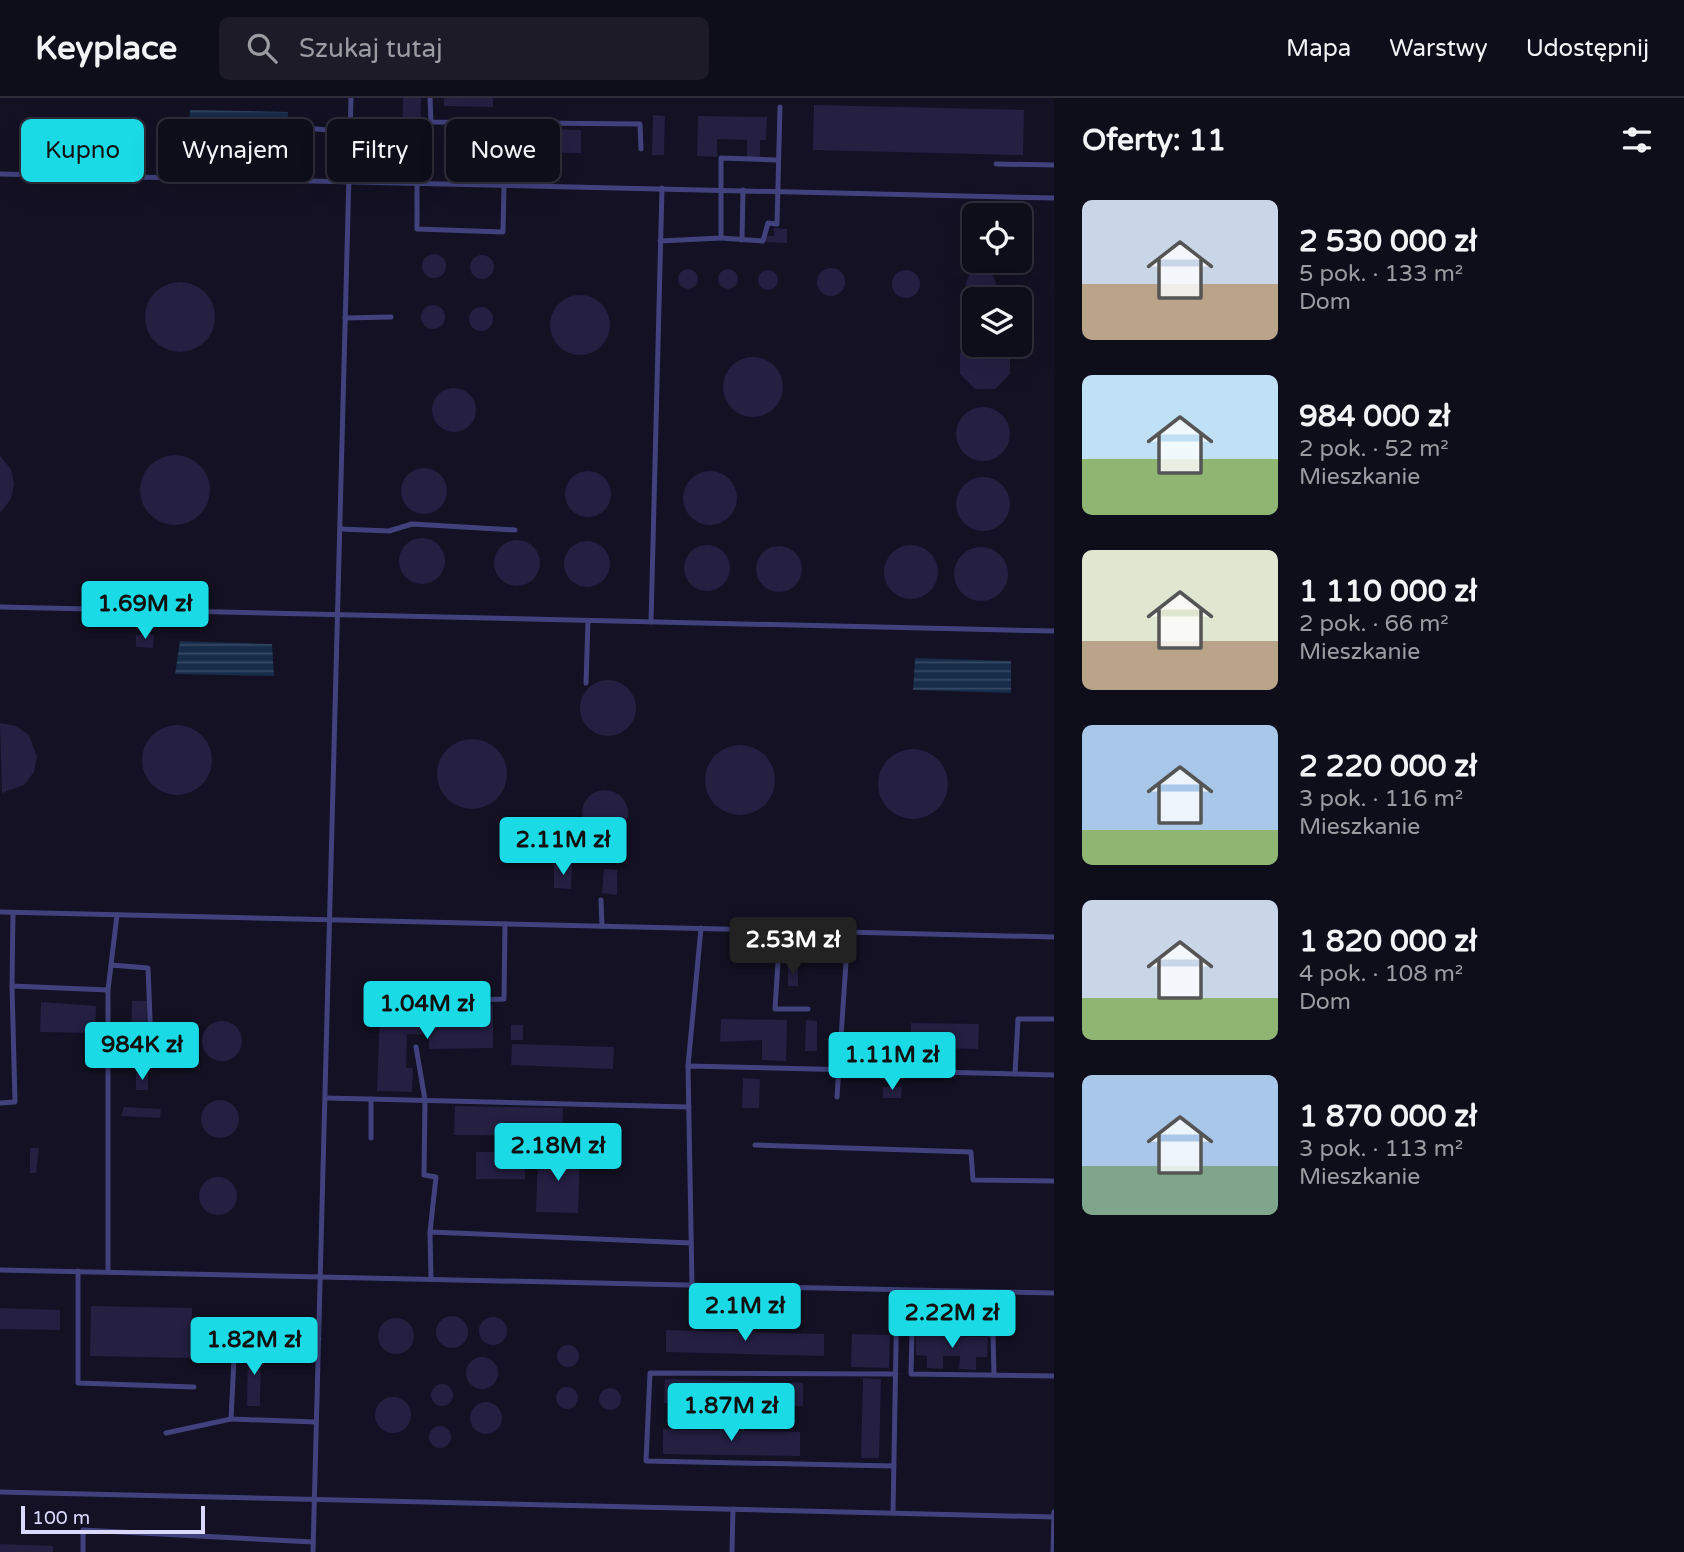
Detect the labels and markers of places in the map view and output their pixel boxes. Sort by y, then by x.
pin: 1.69M zł [73,582,217,641]
pin: 2.11M zł [491,818,635,877]
pin: 2.53M zł [721,918,865,977]
pin: 1.04M zł [355,982,499,1041]
pin: 984K zł [77,1023,207,1082]
pin: 1.11M zł [820,1032,964,1092]
pin: 2.18M zł [486,1124,630,1183]
pin: 2.1M zł [680,1284,810,1343]
pin: 2.22M zł [880,1290,1024,1350]
pin: 1.82M zł [182,1318,326,1377]
pin: 1.87M zł [659,1384,803,1443]

